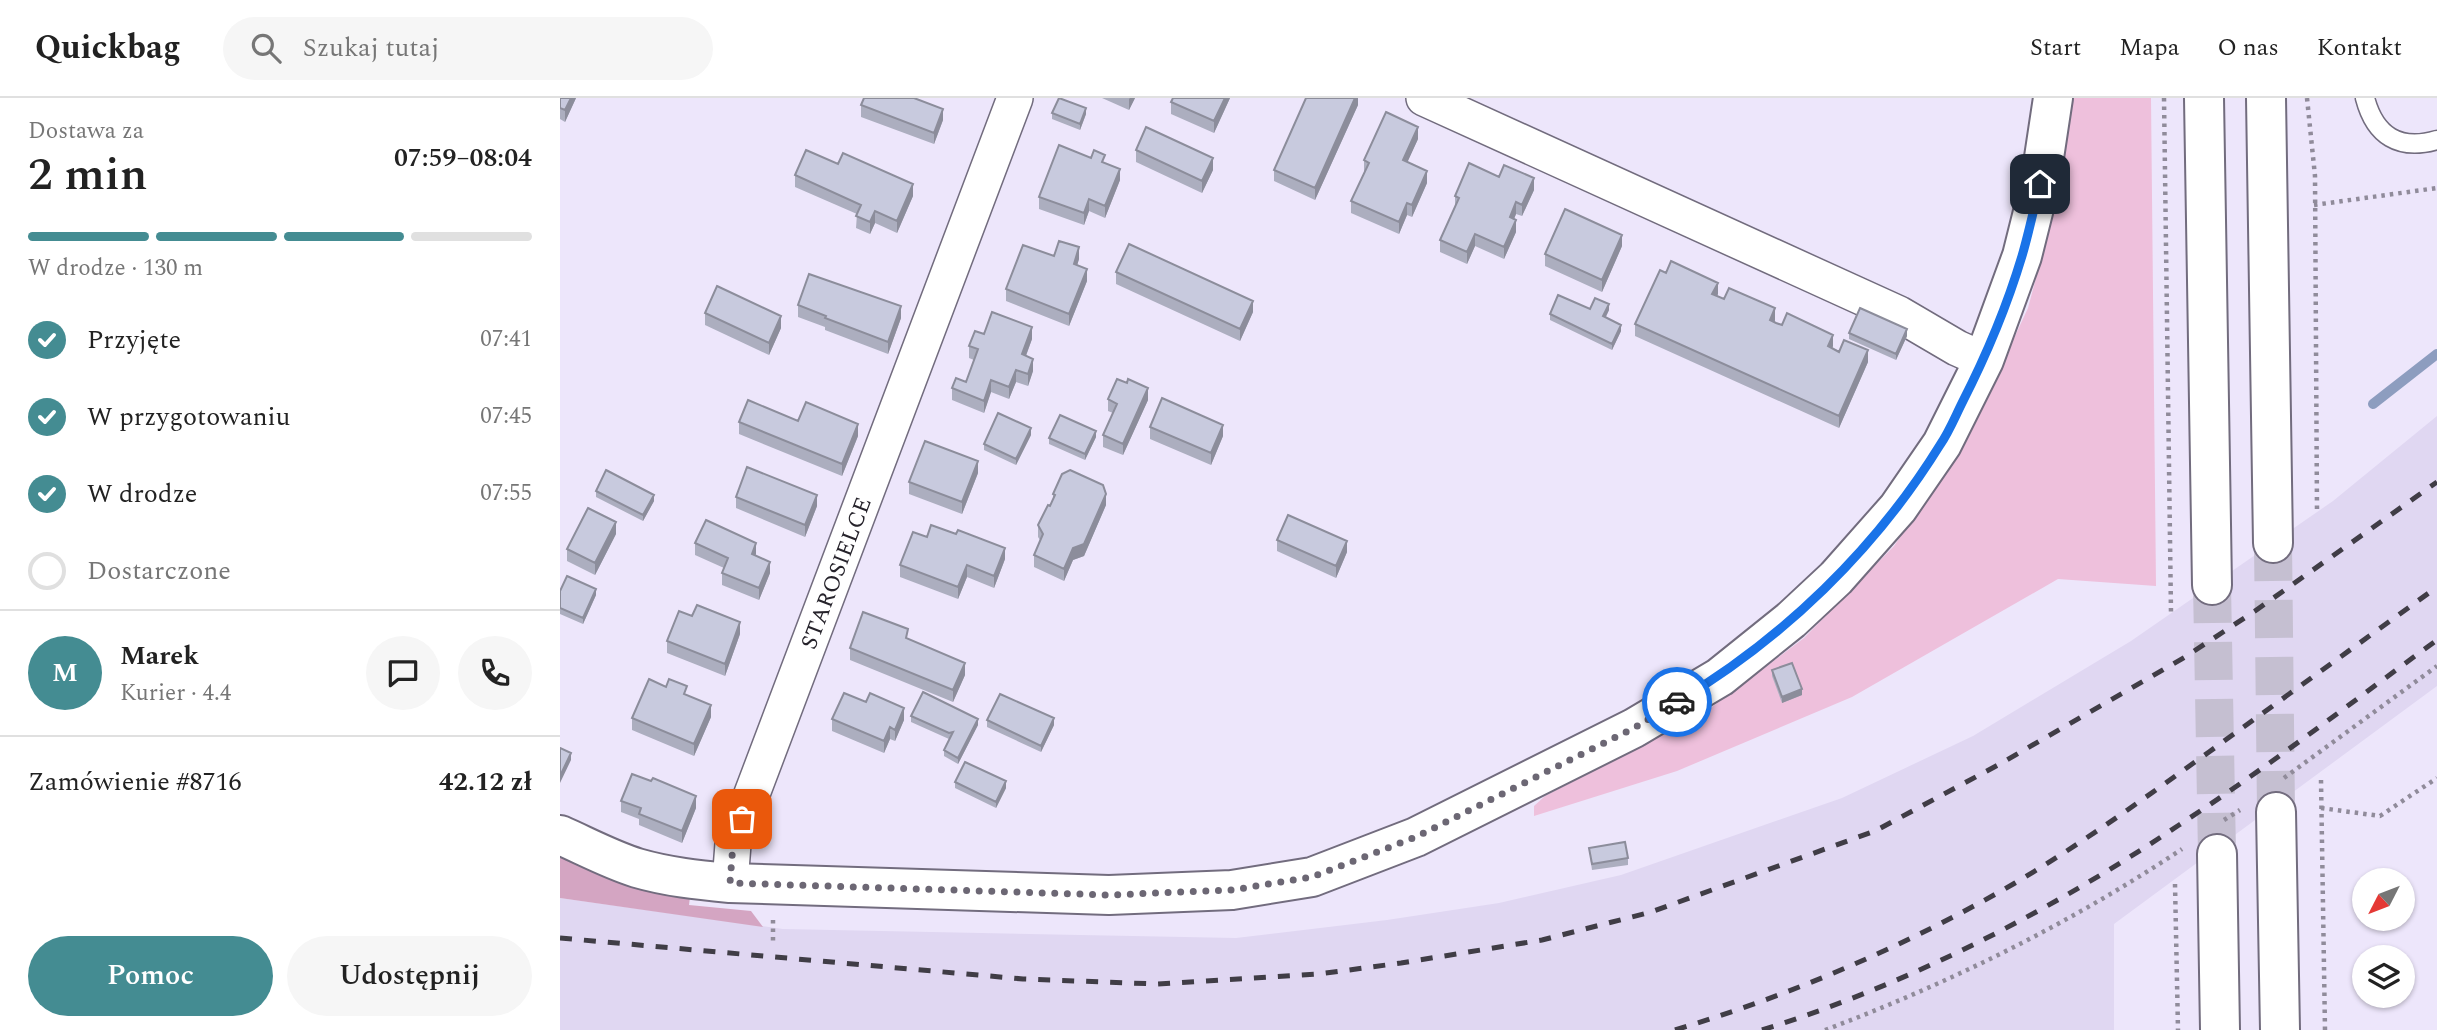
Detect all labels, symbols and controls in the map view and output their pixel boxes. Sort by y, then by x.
search box [223,17,713,80]
text: Quickbag [35,23,181,73]
text: Szukaj tutaj [303,28,439,68]
icon: search [247,29,285,67]
text: Start [2030,30,2081,66]
text: Mapa [2119,30,2179,66]
text: O nas [2217,30,2279,66]
text: Kontakt [2317,30,2402,66]
text: Dostawa za [28,114,144,149]
text: 07:59–08:04 [394,138,532,178]
text: 2 min [28,140,147,210]
pin [2010,154,2070,214]
icon: home [2021,165,2059,203]
text: W drodze · 130 m [28,251,203,286]
text: Przyjęte [87,320,181,360]
icon: check [28,321,66,359]
text: 07:41 [480,322,532,357]
text: W przygotowaniu [87,397,290,437]
icon: check [28,398,66,436]
text: 07:45 [480,399,532,434]
text: W drodze [87,474,197,514]
icon: check [28,475,66,513]
text: 07:55 [480,476,532,511]
street label: STAROSIELCE [792,492,882,655]
text: Dostarczone [87,551,231,591]
text: Marek [120,636,199,676]
button: chat [366,636,440,710]
button: phone [458,636,532,710]
text: M [52,653,78,693]
courier [1642,667,1712,737]
text: Kurier · 4.4 [120,676,231,711]
icon: car [1658,683,1696,721]
text: Zamówienie #8716 [28,762,241,802]
text: 42.12 zł [439,762,532,802]
pin [712,789,772,849]
icon: bag [723,800,761,838]
north arrow [2352,868,2415,931]
map controls [2352,868,2415,1008]
button: Pomoc [28,936,273,1016]
button: Udostępnij [287,936,532,1016]
button: layers [2352,945,2415,1008]

